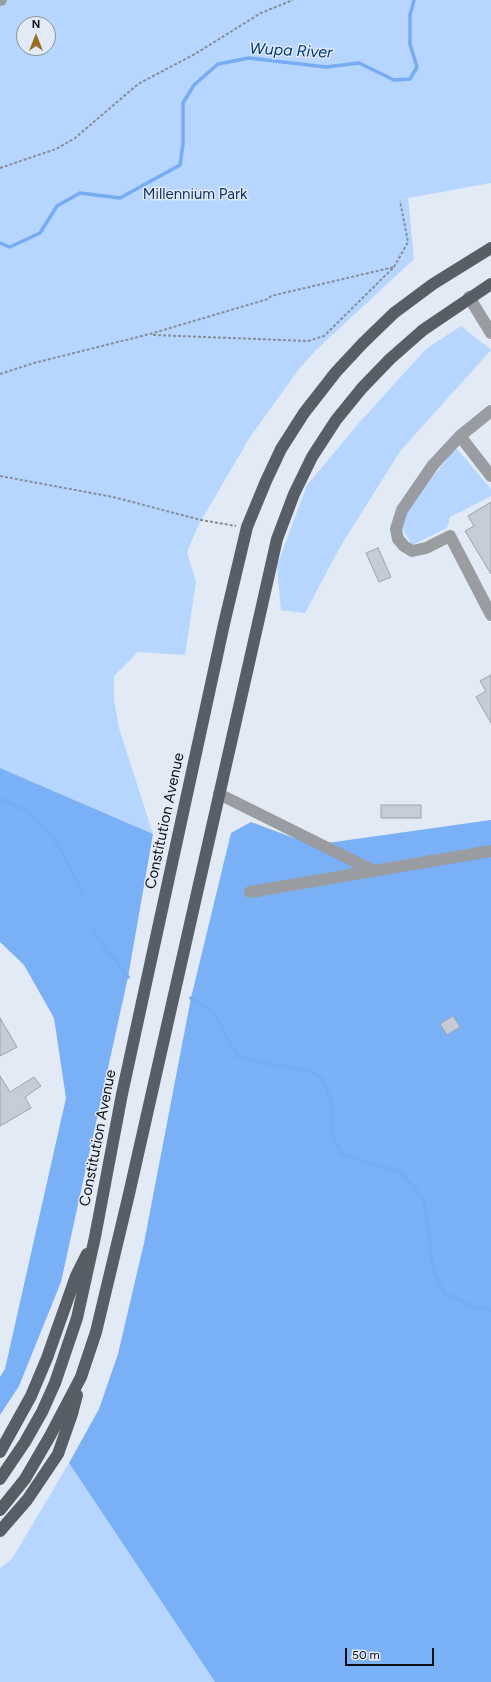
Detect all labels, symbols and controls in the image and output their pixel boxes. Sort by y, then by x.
north arrow [16,16,56,56]
text: N [32,18,40,31]
water label: Wupa River [249,39,333,63]
park label: Millennium Park [143,186,247,204]
street label: Constitution Avenue [142,751,188,891]
street label: Constitution Avenue [76,1068,120,1208]
scale bar [347,1640,436,1666]
text: 50 m [352,1648,380,1662]

